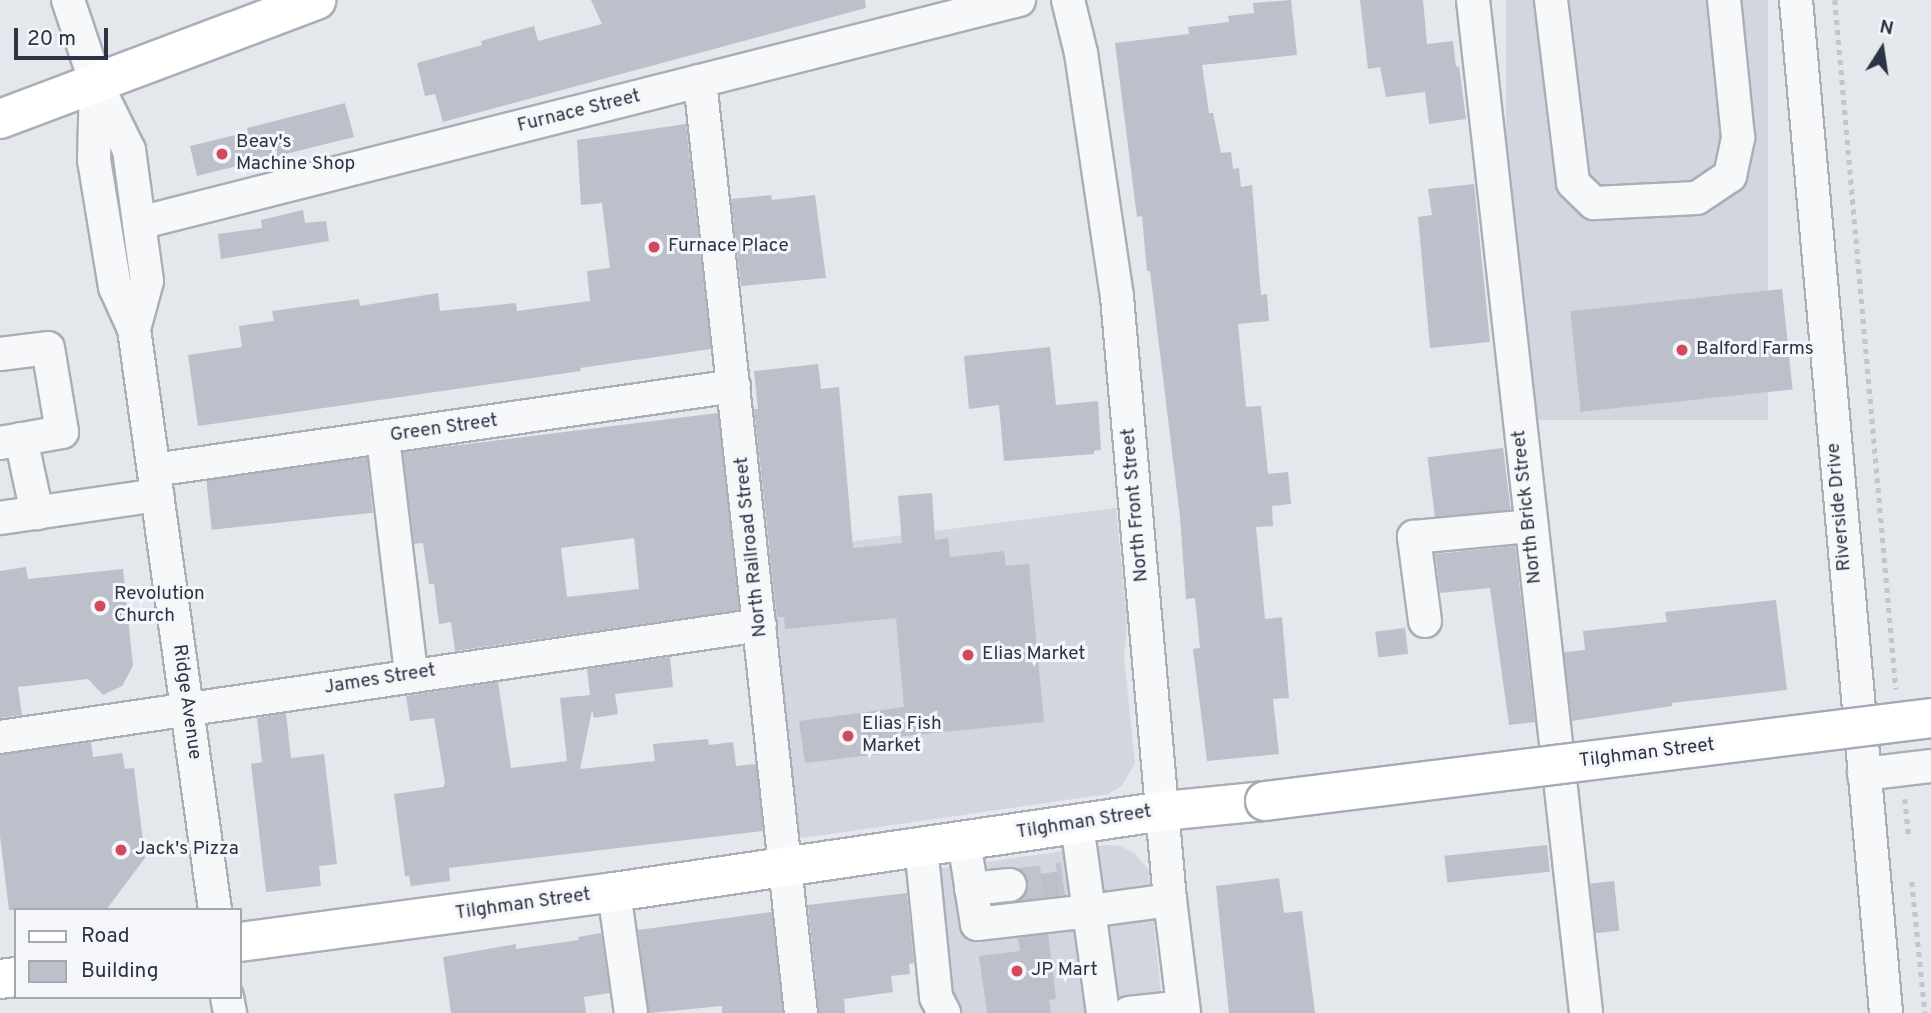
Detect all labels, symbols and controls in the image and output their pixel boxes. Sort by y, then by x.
scale bar [18,14,112,58]
north arrow [1847,14,1917,84]
text: N [1877,15,1896,42]
text: 20 m [27,26,76,53]
street label: Furnace Street [515,86,643,138]
place label: Beav's Machine Shop [236,132,355,176]
marker: Beav's Machine Shop [214,146,230,162]
place label: Furnace Place [668,236,789,258]
marker: Furnace Place [646,239,662,255]
place label: Balford Farms [1696,339,1814,361]
marker: Balford Farms [1674,342,1690,358]
street label: Green Street [389,410,499,448]
street label: North Front Street [1118,427,1154,583]
street label: North Brick Street [1509,429,1547,585]
street label: Riverside Drive [1823,442,1857,572]
street label: North Railroad Street [731,456,773,638]
place label: Revolution Church [114,584,205,628]
marker: Revolution Church [92,598,108,614]
street label: Ridge Avenue [167,643,205,761]
place label: Elias Market [982,644,1086,666]
marker: Elias Market [960,647,976,663]
street label: James Street [323,660,437,700]
place label: Elias Fish Market [862,714,942,758]
marker: Elias Fish Market [840,728,856,744]
street label: Tilghman Street [1578,734,1716,774]
street label: Tilghman Street [1015,801,1153,845]
place label: Jack's Pizza [135,839,239,861]
marker: Jack's Pizza [113,842,129,858]
street label: Tilghman Street [454,884,592,926]
legend [14,908,242,999]
text: Road [81,923,130,950]
text: Building [81,958,159,985]
place label: JP Mart [1031,960,1098,982]
marker: JP Mart [1009,963,1025,979]

